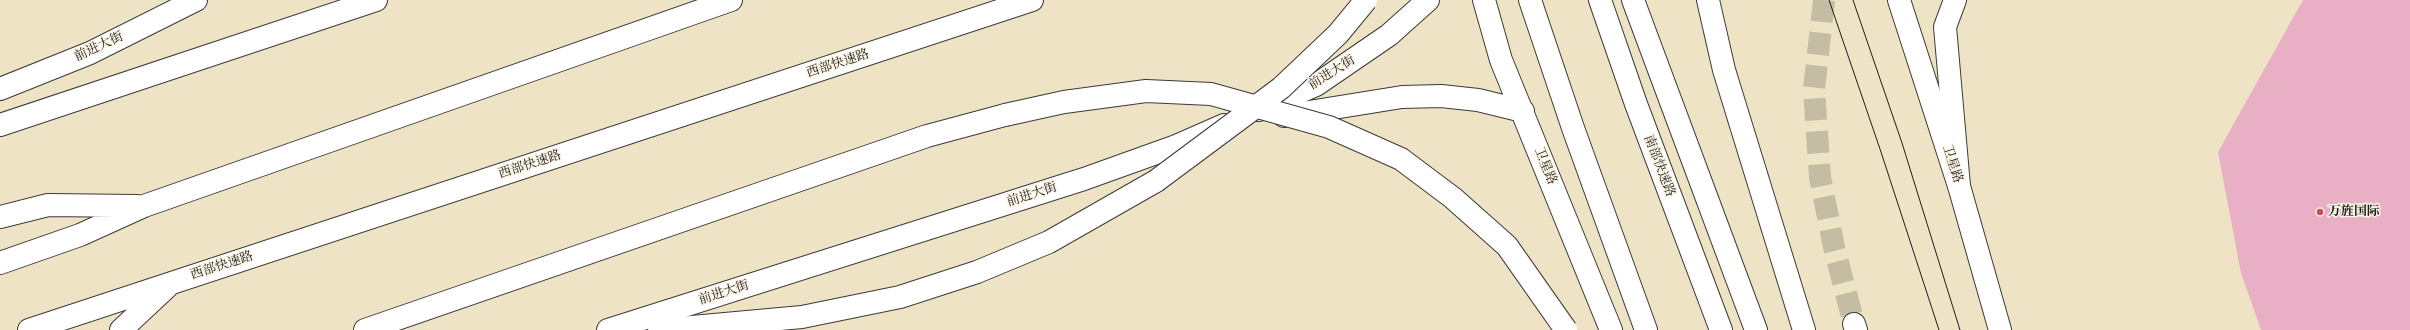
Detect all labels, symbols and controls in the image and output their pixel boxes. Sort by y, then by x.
street label: 前进大街 [72,29,126,65]
street label: 西部快速路 [805,47,871,81]
street label: 前进大街 [1306,53,1358,93]
street label: 南部快速路 [1640,133,1678,199]
street label: 卫星路 [1939,143,1965,185]
street label: 卫星路 [1530,145,1560,187]
street label: 西部快速路 [497,148,563,182]
street label: 前进大街 [1005,180,1059,210]
place label: 万旌国际 [2328,204,2380,220]
marker: 万旌国际 [2315,207,2325,217]
street label: 西部快速路 [189,249,255,283]
street label: 前进大街 [697,278,751,308]

